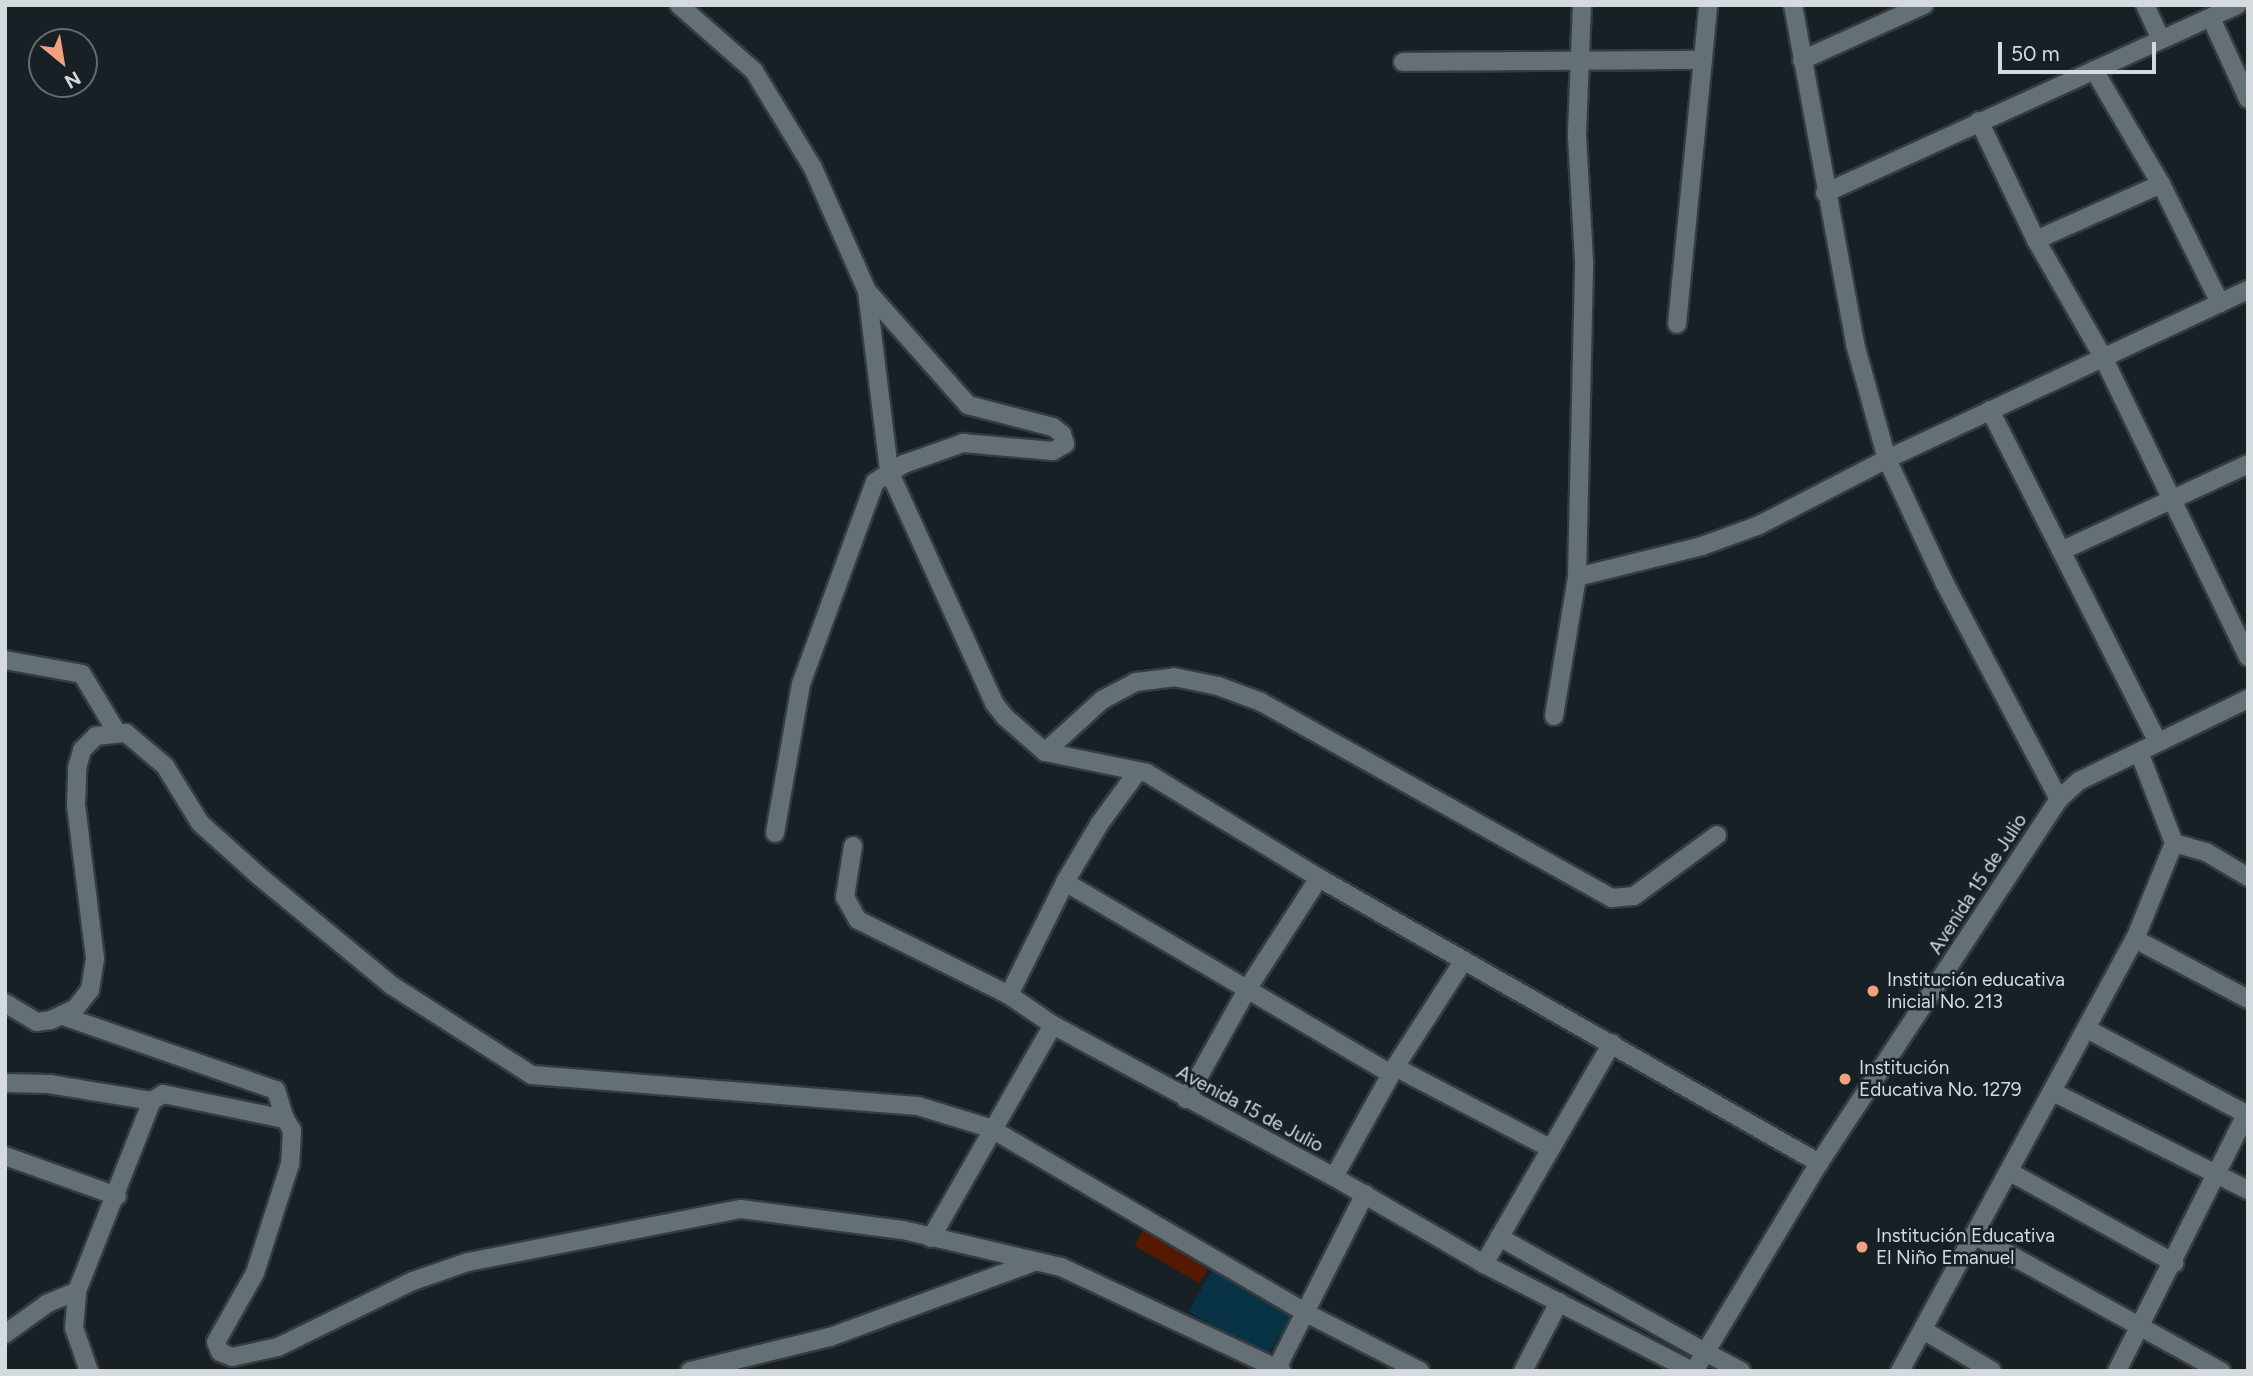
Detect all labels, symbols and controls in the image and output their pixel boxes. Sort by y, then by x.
north arrow [28,28,98,98]
scale bar [2001,28,2158,72]
text: 50 m [2011,41,2060,66]
text: N [61,66,85,94]
street label: Avenida 15 de Julio [1924,809,2032,959]
place label: Institución educativa inicial No. 213 [1887,969,2065,1013]
marker: Institución educativa inicial No. 213 [1865,983,1881,999]
place label: Institución Educativa No. 1279 [1859,1057,2021,1101]
street label: Avenida 15 de Julio [1173,1061,1327,1157]
marker: Institución Educativa No. 1279 [1837,1071,1853,1087]
place label: Institución Educativa El Niño Emanuel [1876,1225,2055,1269]
marker: Institución Educativa El Niño Emanuel [1854,1239,1870,1255]

